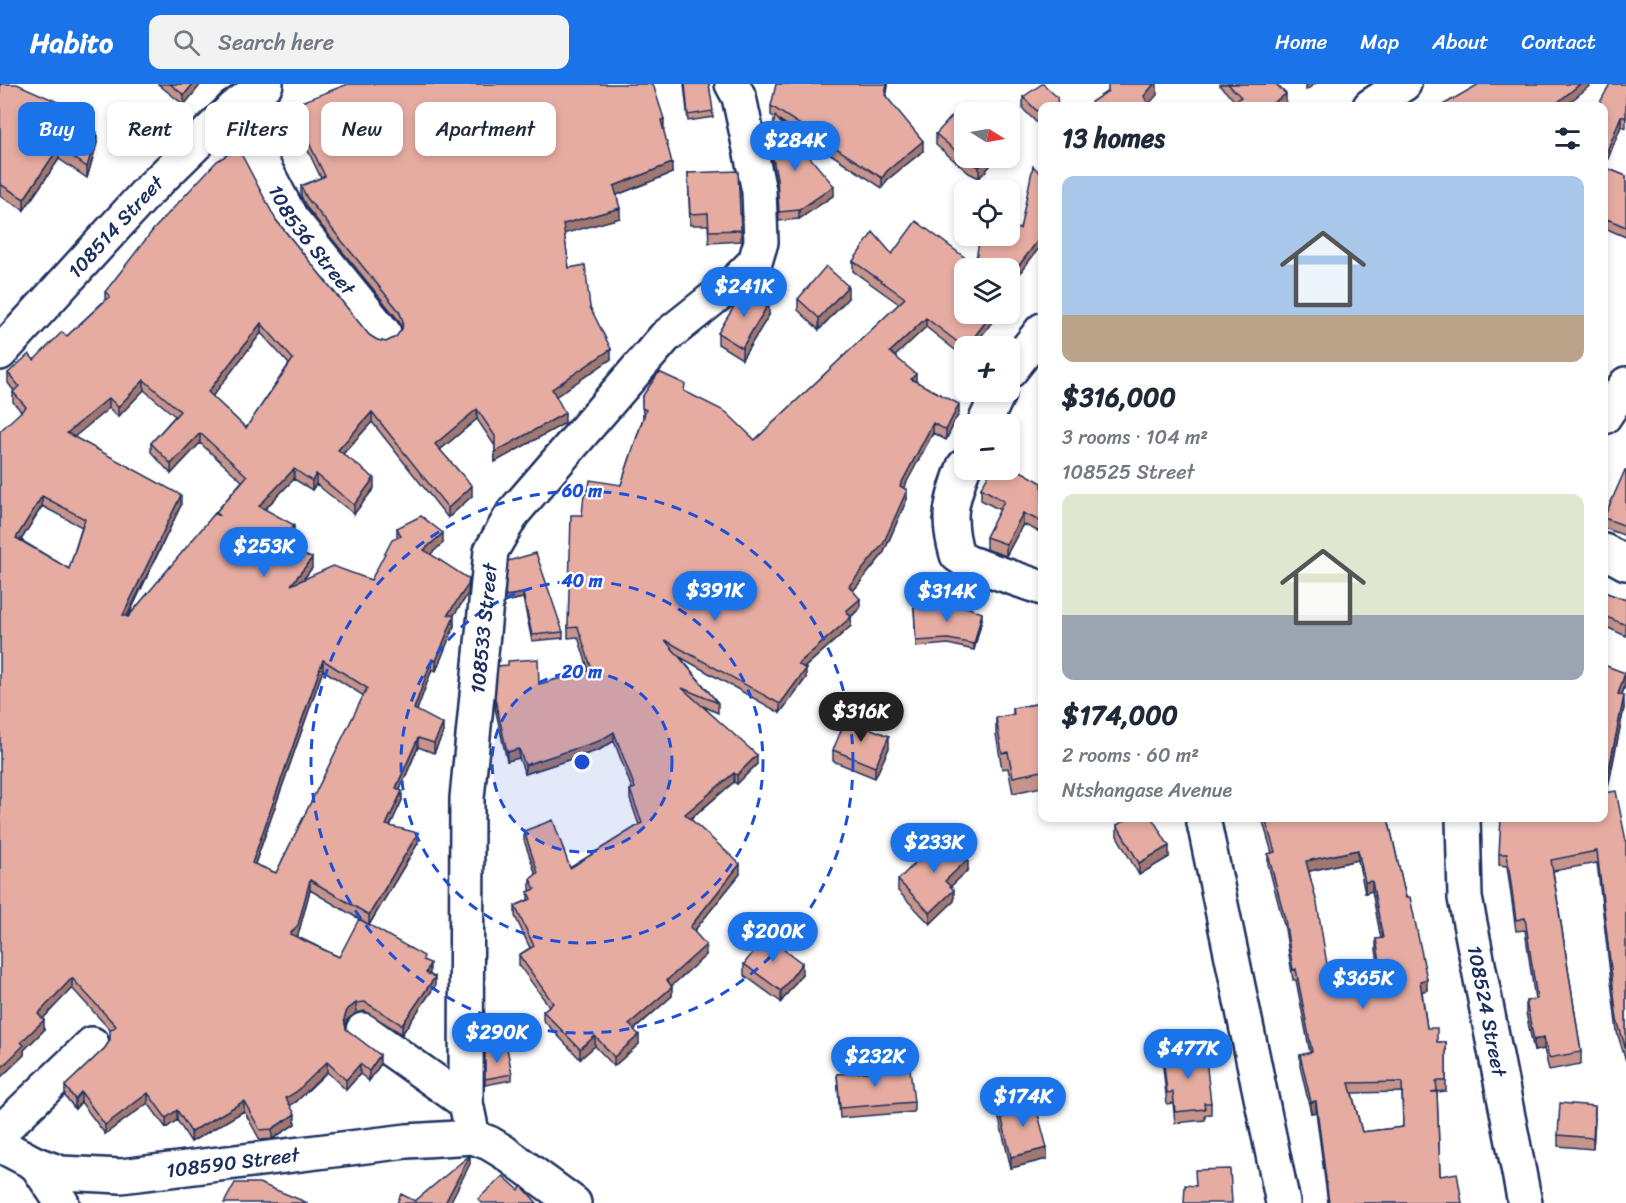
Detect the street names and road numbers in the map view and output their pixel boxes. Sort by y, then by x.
street label: 108514 Street [59,167,173,287]
street label: 108536 Street [258,178,365,304]
street label: 108533 Street [460,561,508,695]
street label: 108524 Street [1457,942,1517,1080]
street label: 108590 Street [164,1137,302,1188]

